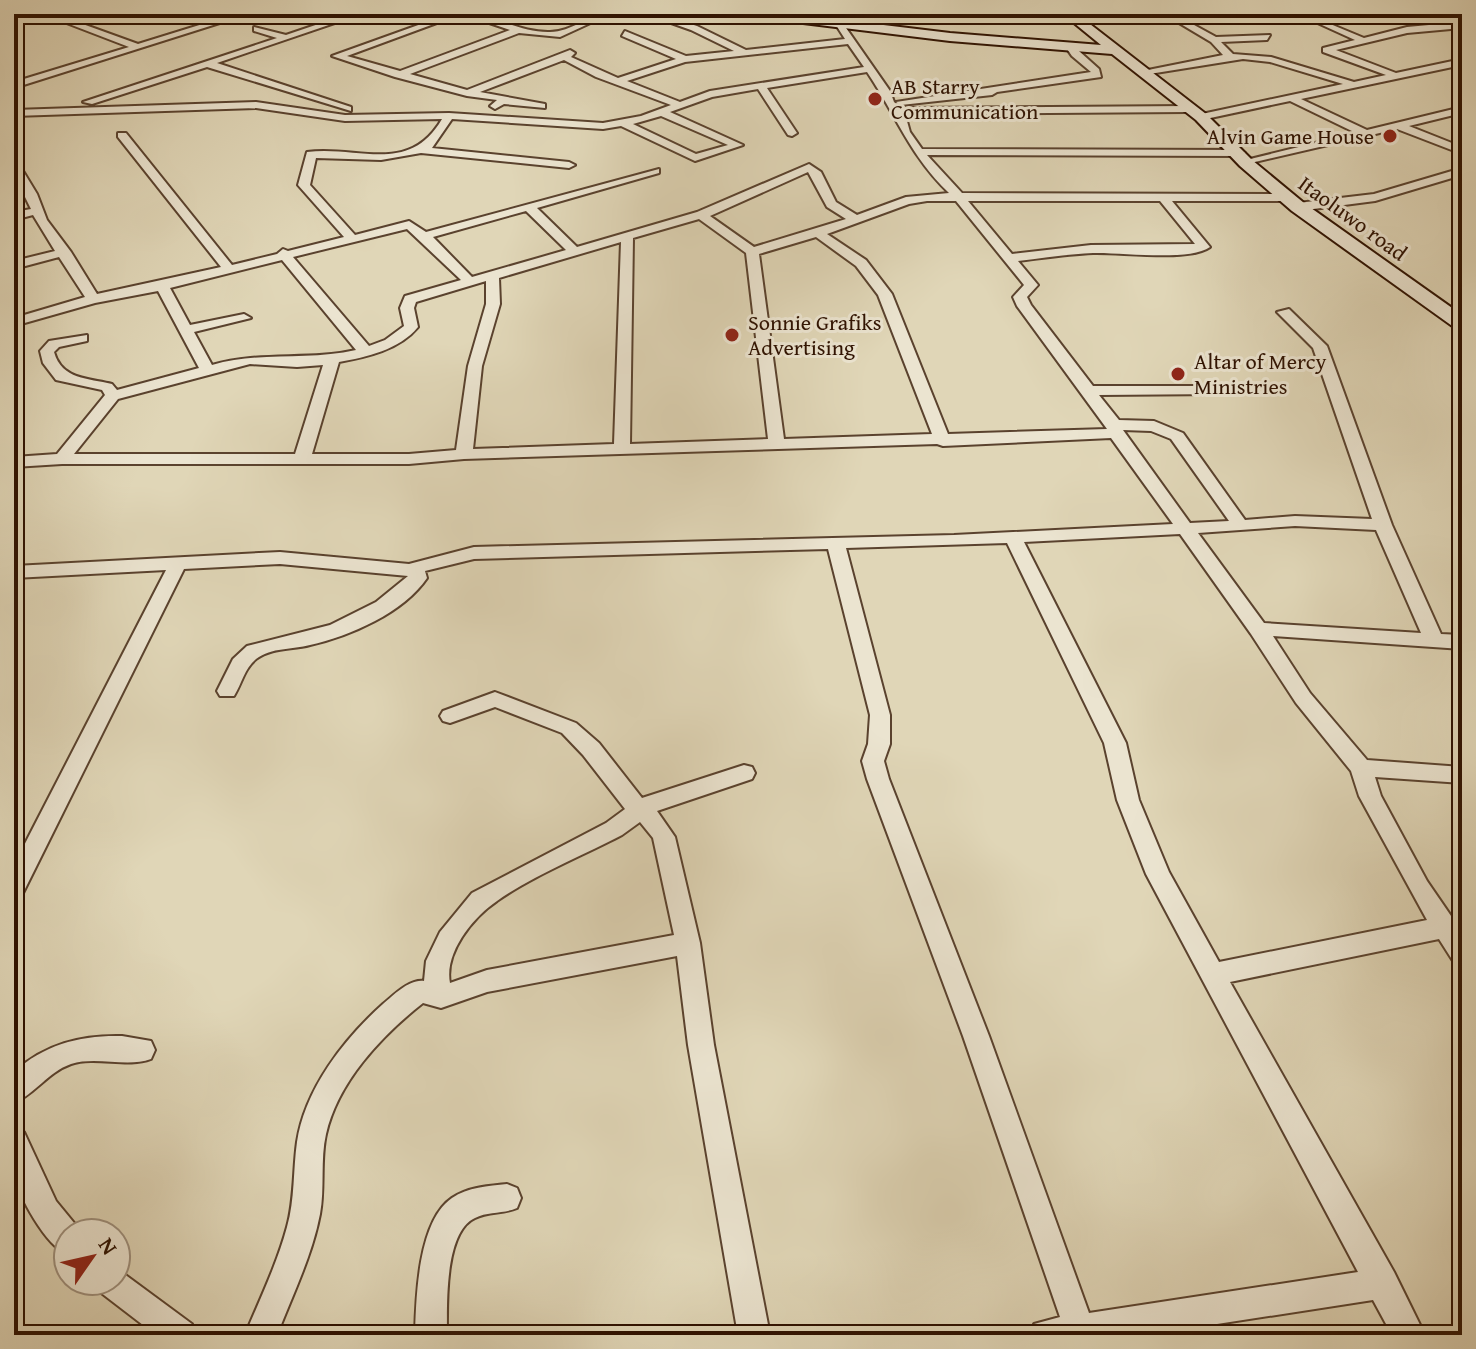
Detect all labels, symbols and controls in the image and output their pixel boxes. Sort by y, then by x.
place label: AB Starry Communication [891,70,1039,127]
marker: AB Starry Communication [866,90,884,108]
place label: Alvin Game House [1207,120,1374,152]
marker: Alvin Game House [1381,127,1399,145]
street label: Itaoluwo road [1292,168,1414,269]
place label: Sonnie Grafiks Advertising [748,306,881,363]
marker: Sonnie Grafiks Advertising [723,326,741,344]
place label: Altar of Mercy Ministries [1194,345,1327,402]
marker: Altar of Mercy Ministries [1169,365,1187,383]
north arrow [52,1217,132,1297]
text: N [91,1231,126,1261]

